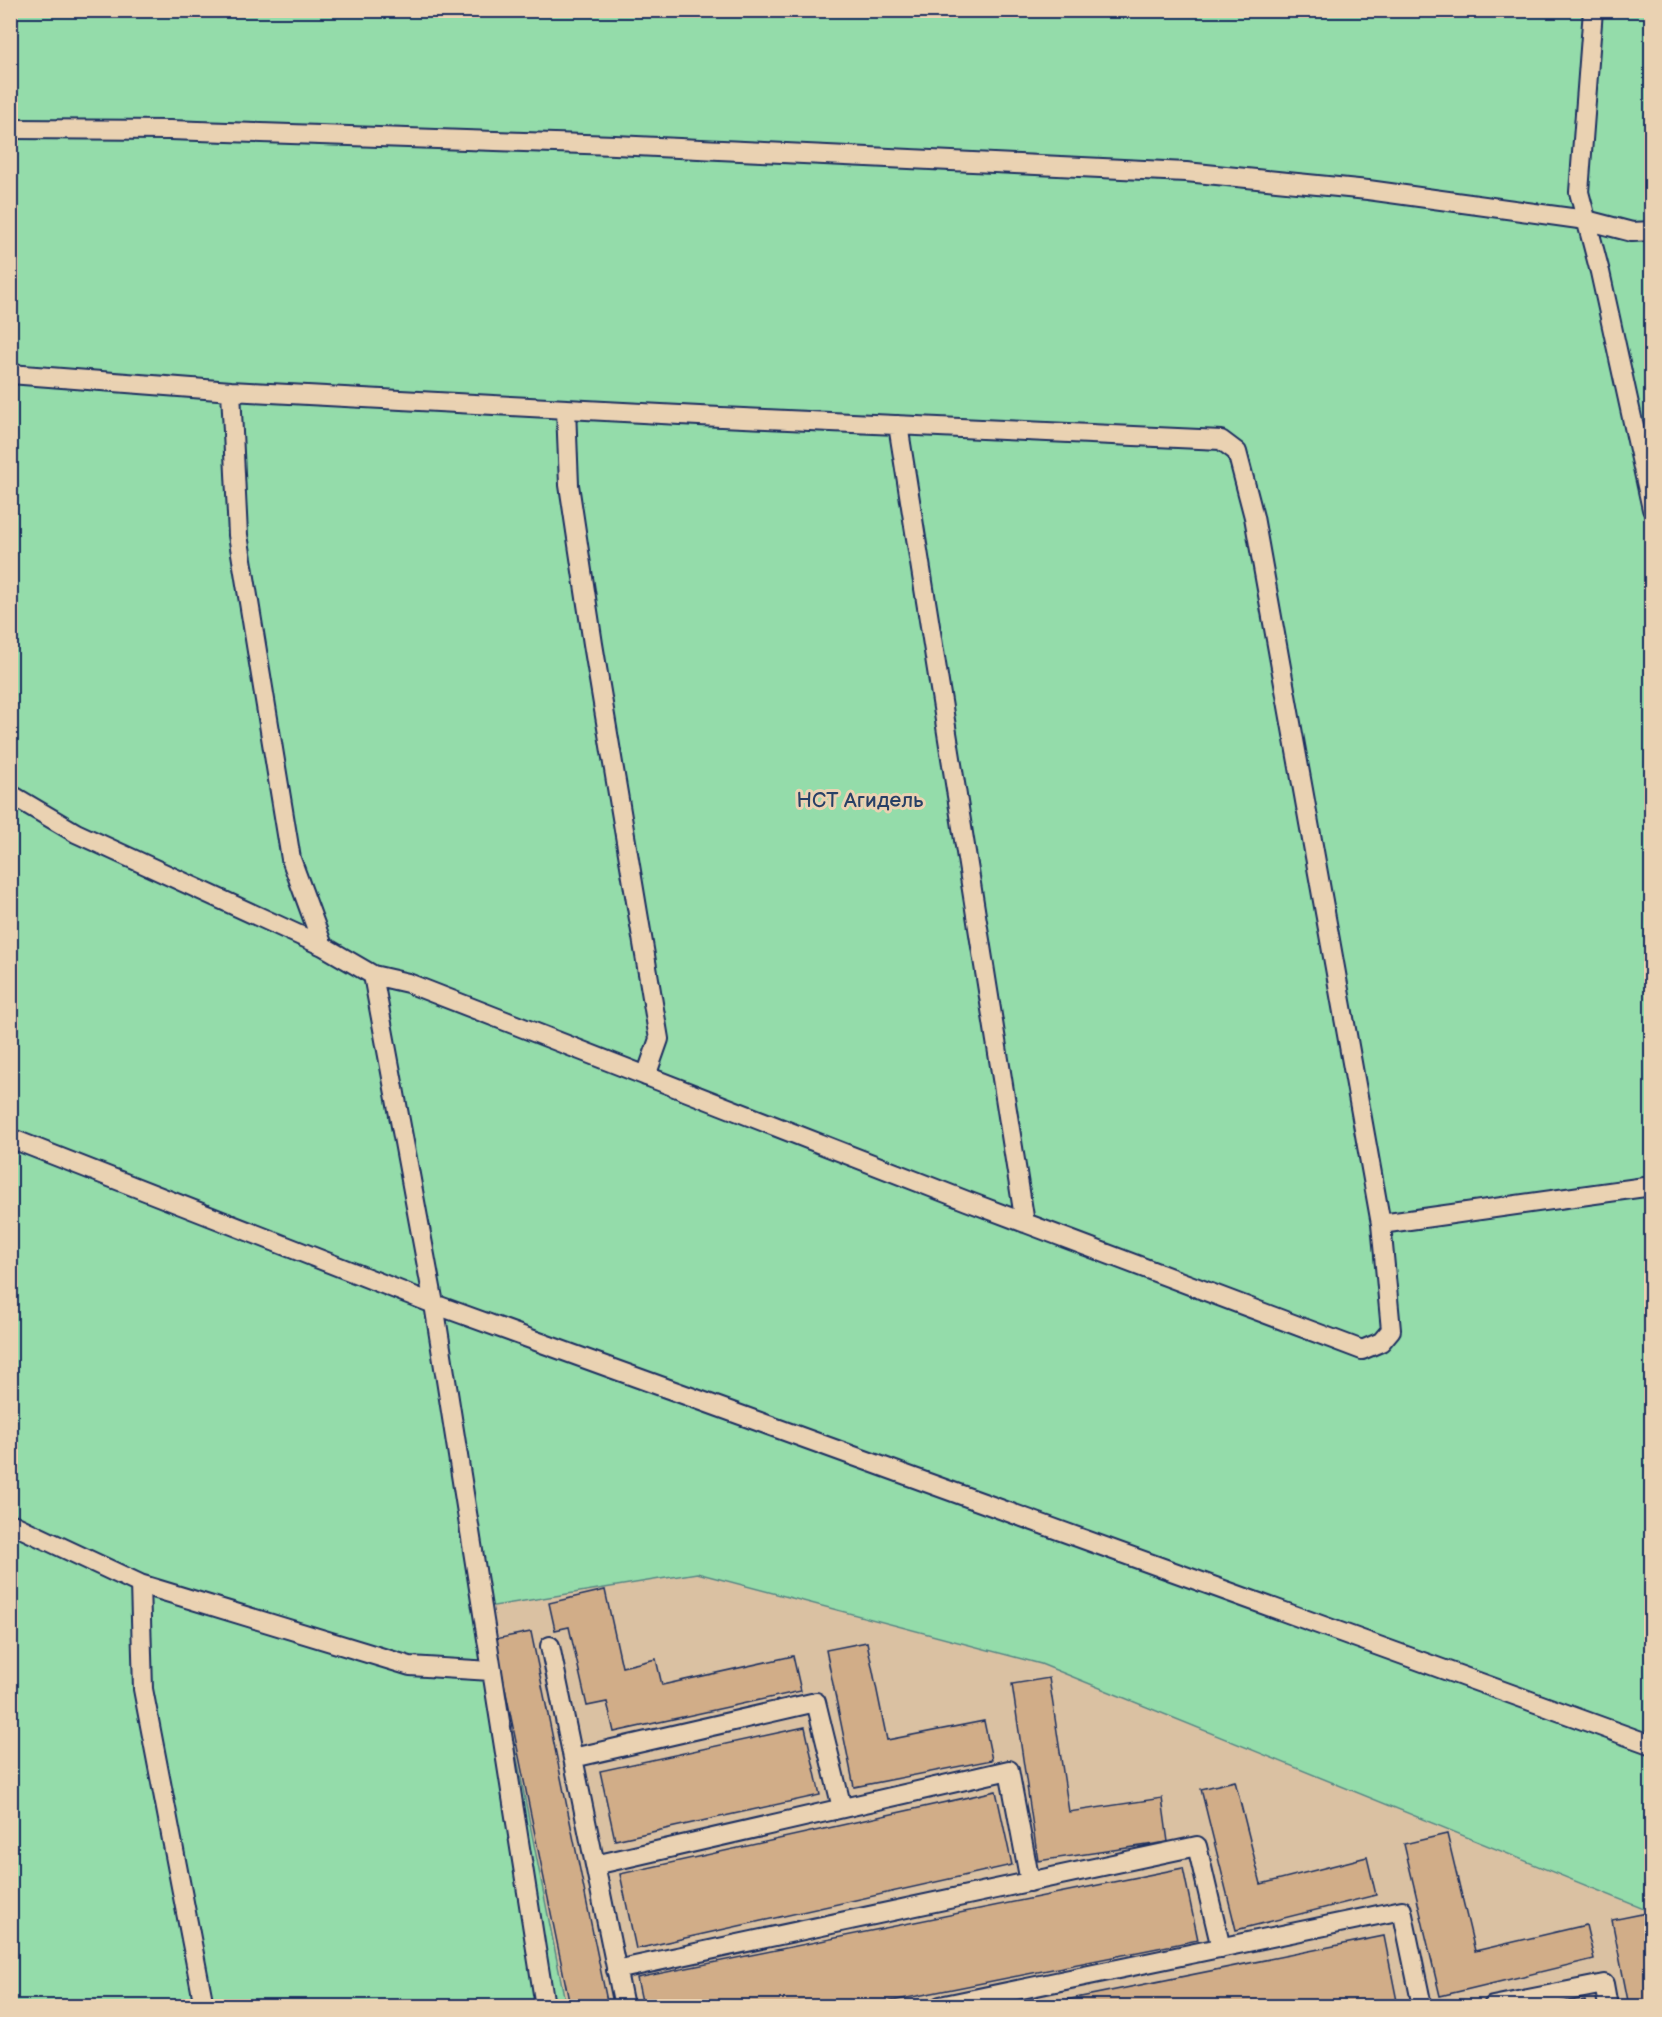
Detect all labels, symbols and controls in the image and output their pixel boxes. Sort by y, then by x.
park label: НСТ Агидель [796,788,924,813]

